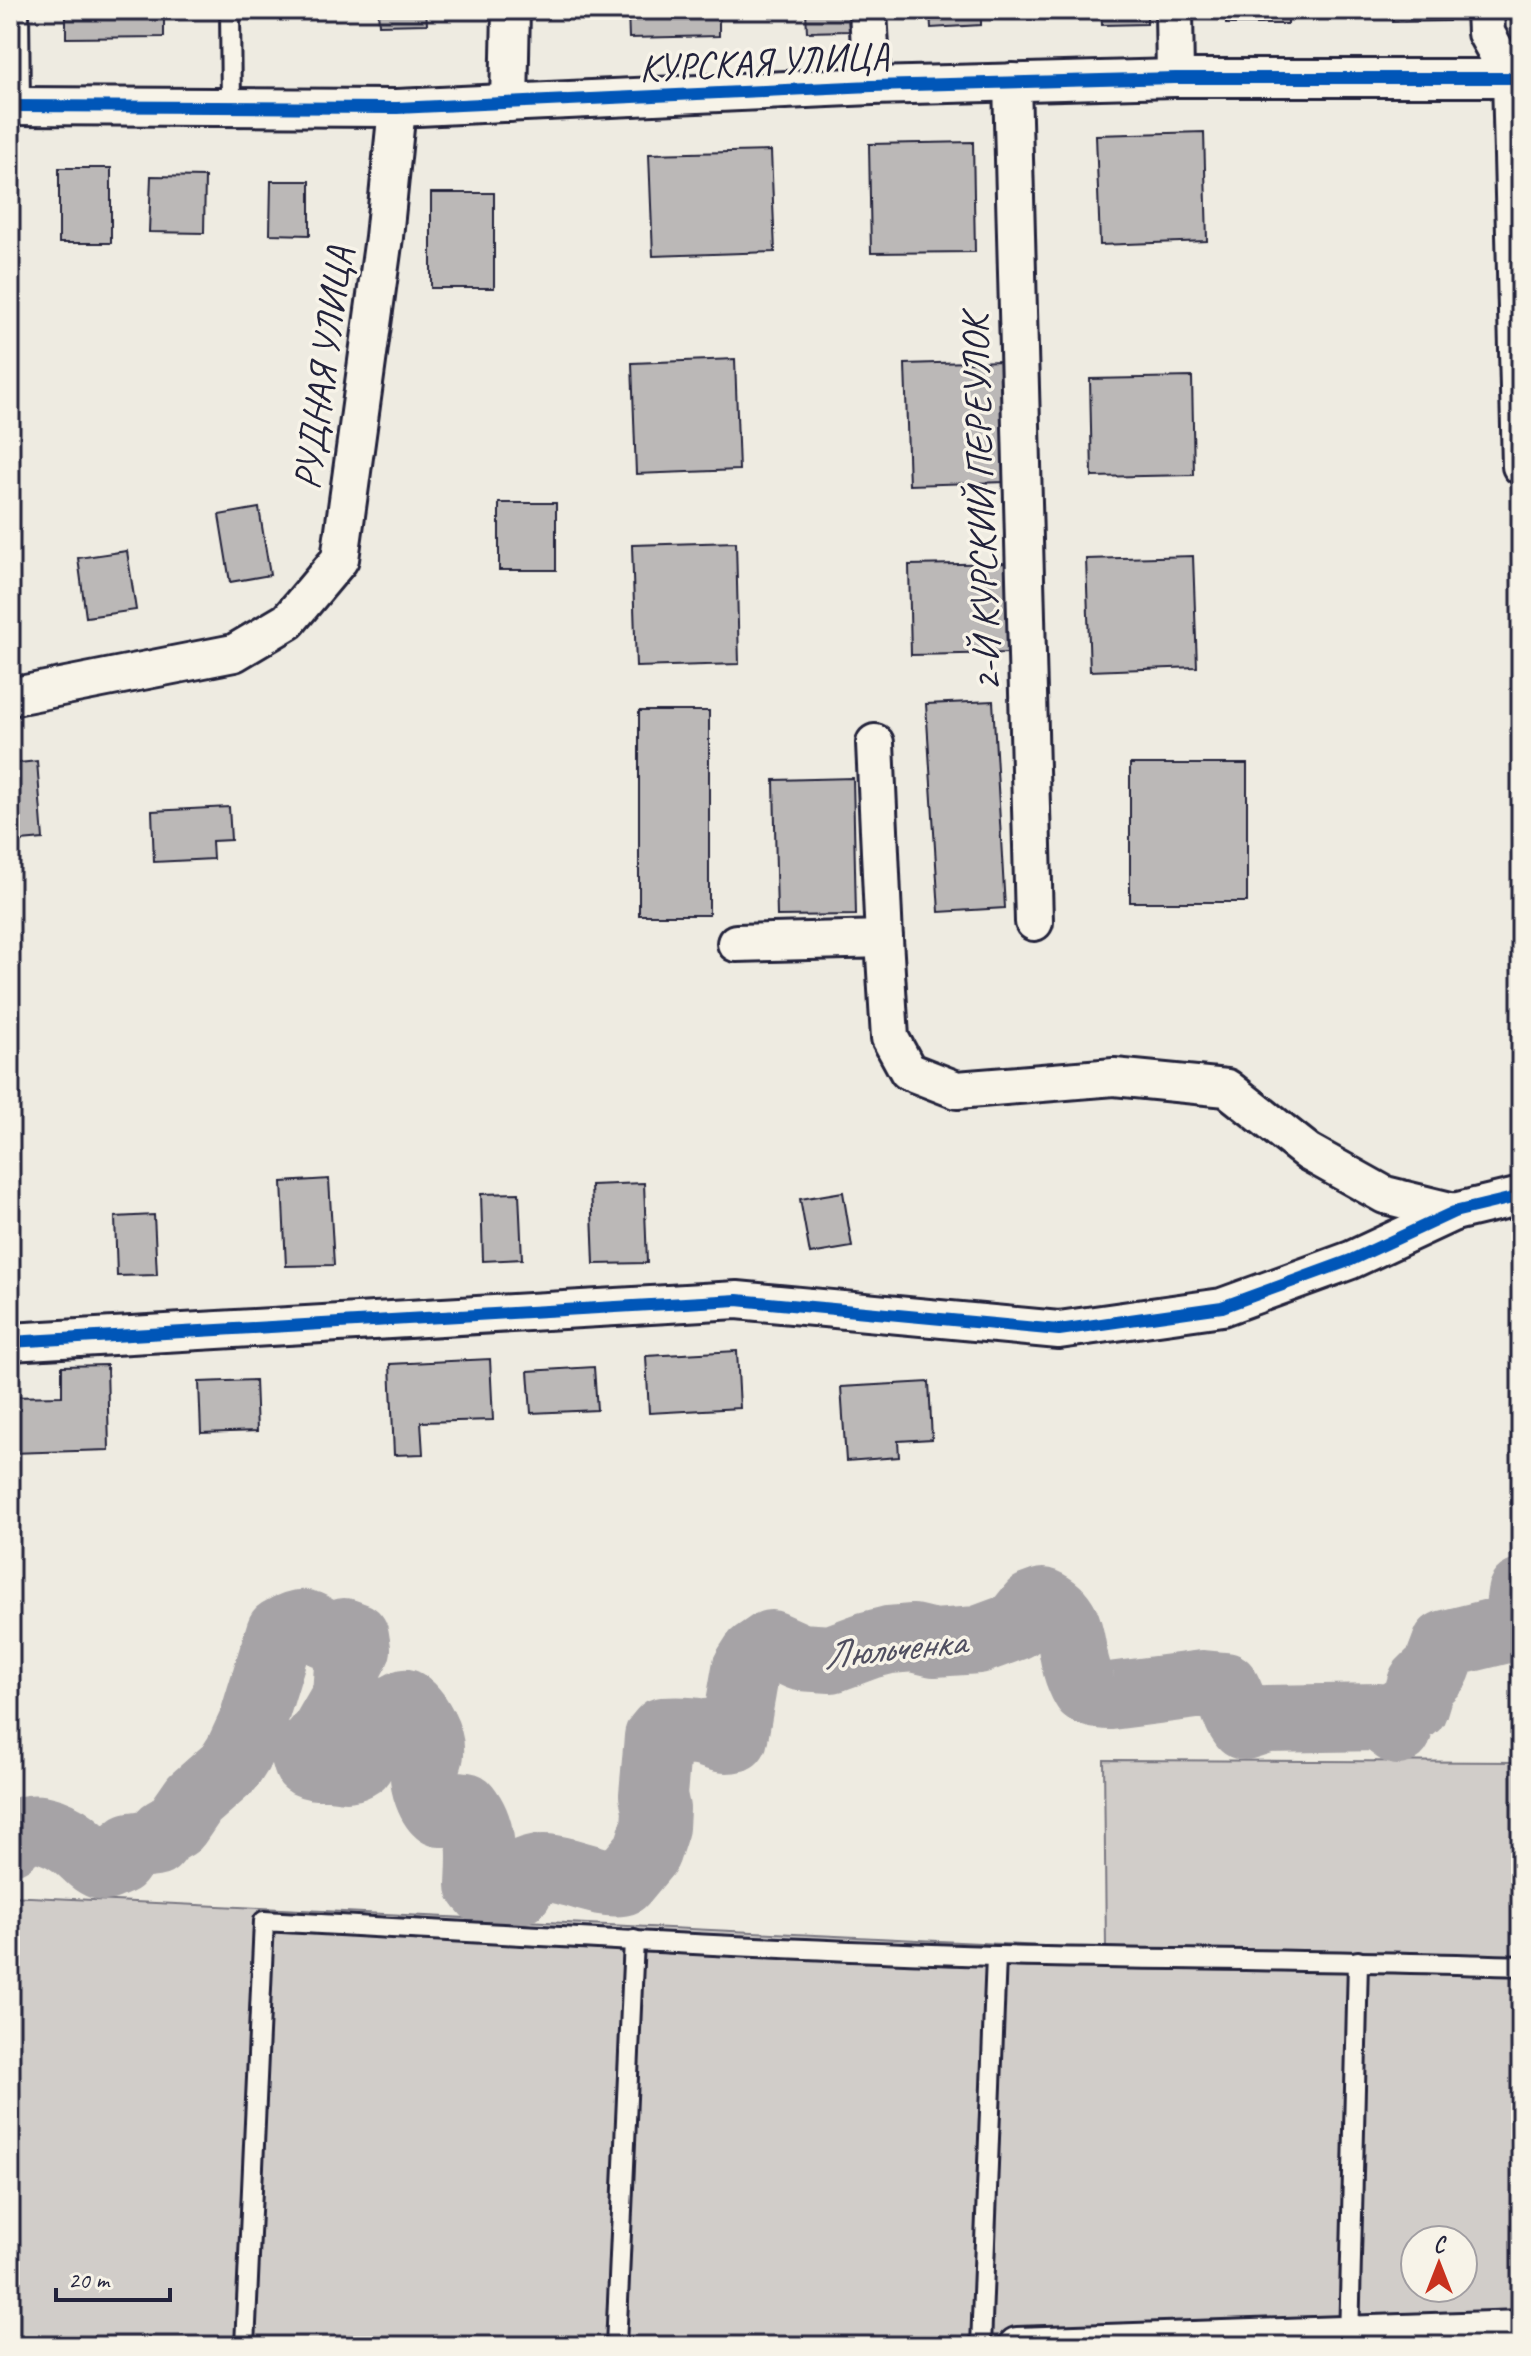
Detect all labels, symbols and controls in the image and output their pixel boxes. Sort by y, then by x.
street label: КУРСКАЯ УЛИЦА [638,32,891,92]
street label: РУДНАЯ УЛИЦА [283,243,363,492]
street label: 2-Й КУРСКИЙ ПЕРЕУЛОК [951,307,1011,692]
water label: Люльченка [820,1615,972,1680]
north arrow [1399,2224,1479,2304]
text: С [1434,2231,1448,2259]
scale bar [56,2252,170,2302]
text: 20 m [68,2265,111,2295]

